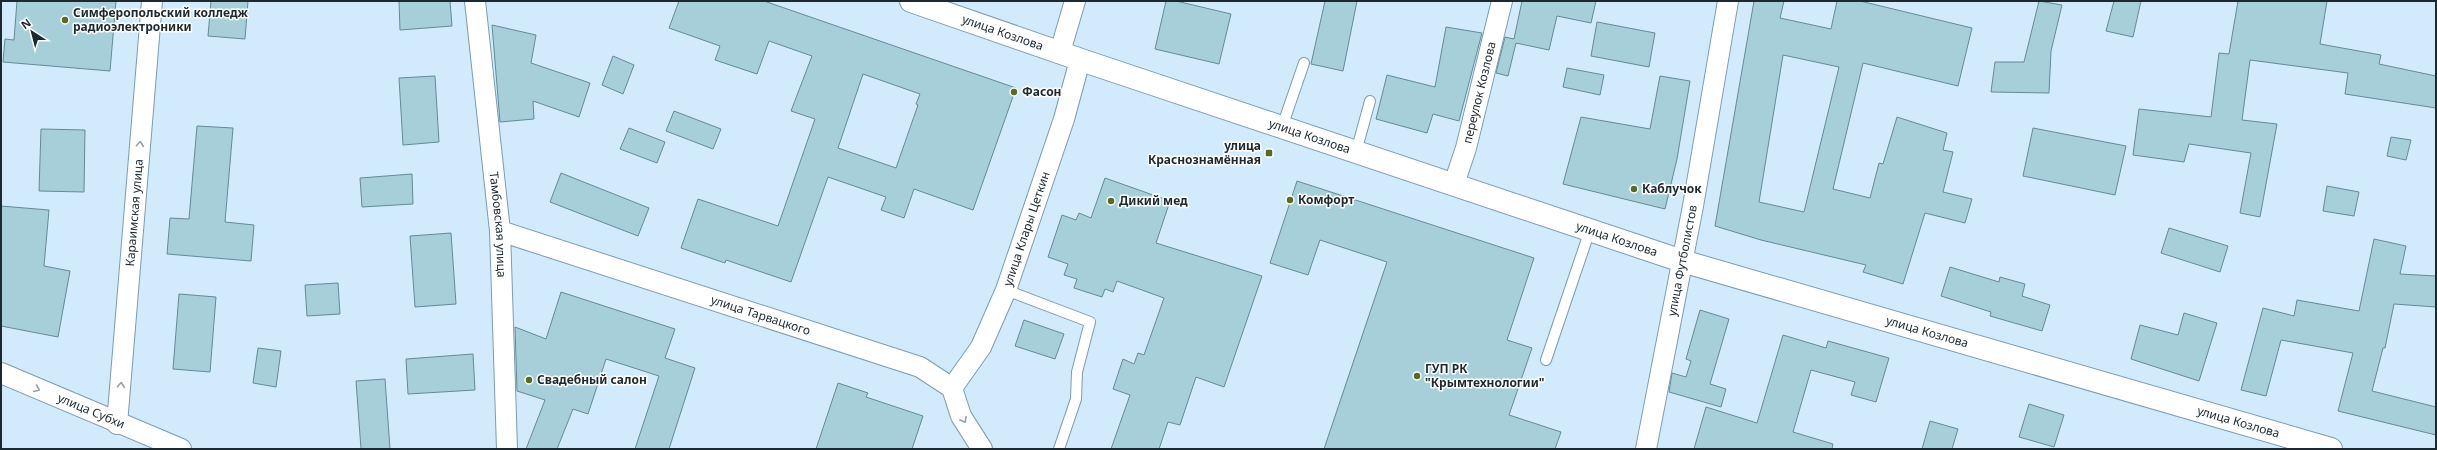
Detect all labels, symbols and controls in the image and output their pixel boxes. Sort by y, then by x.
place label: Симферопольский колледж радиоэлектроники [73,4,249,35]
street label: улица Козлова [960,10,1046,54]
north arrow [12,12,52,52]
text: N [18,15,34,32]
marker: Симферопольский колледж радиоэлектроники [60,15,70,25]
street label: переулок Козлова [1458,40,1500,145]
place label: Фасон [1022,83,1061,100]
marker: Фасон [1009,87,1019,97]
street label: улица Козлова [1267,114,1353,158]
place label: улица Краснознамённая [1148,137,1261,168]
one-way arrow [136,141,145,147]
marker: улица Краснознамённая [1264,148,1274,158]
street label: Караимская улица [121,158,147,267]
street label: улица Клары Цеткин [999,169,1054,288]
street label: Тамбовская улица [486,171,510,278]
place label: Каблучок [1642,180,1702,197]
marker: Каблучок [1629,184,1639,194]
place label: Комфорт [1298,191,1354,208]
place label: Дикий мед [1119,192,1188,209]
marker: Комфорт [1285,195,1295,205]
marker: Дикий мед [1106,196,1116,206]
street label: улица Футболистов [1663,203,1701,317]
street label: улица Козлова [1574,217,1660,260]
street label: улица Тарвацкого [709,291,813,339]
street label: улица Козлова [1884,312,1971,352]
place label: ГУП РК "Крымтехнологии" [1425,360,1545,391]
place label: Свадебный салон [537,371,647,388]
marker: ГУП РК "Крымтехнологии" [1412,371,1422,381]
marker: Свадебный салон [524,375,534,385]
one-way arrow [116,382,125,388]
one-way arrow [32,384,40,392]
street label: улица Субхи [55,389,128,432]
street label: улица Козлова [2195,402,2282,442]
one-way arrow [959,416,966,423]

